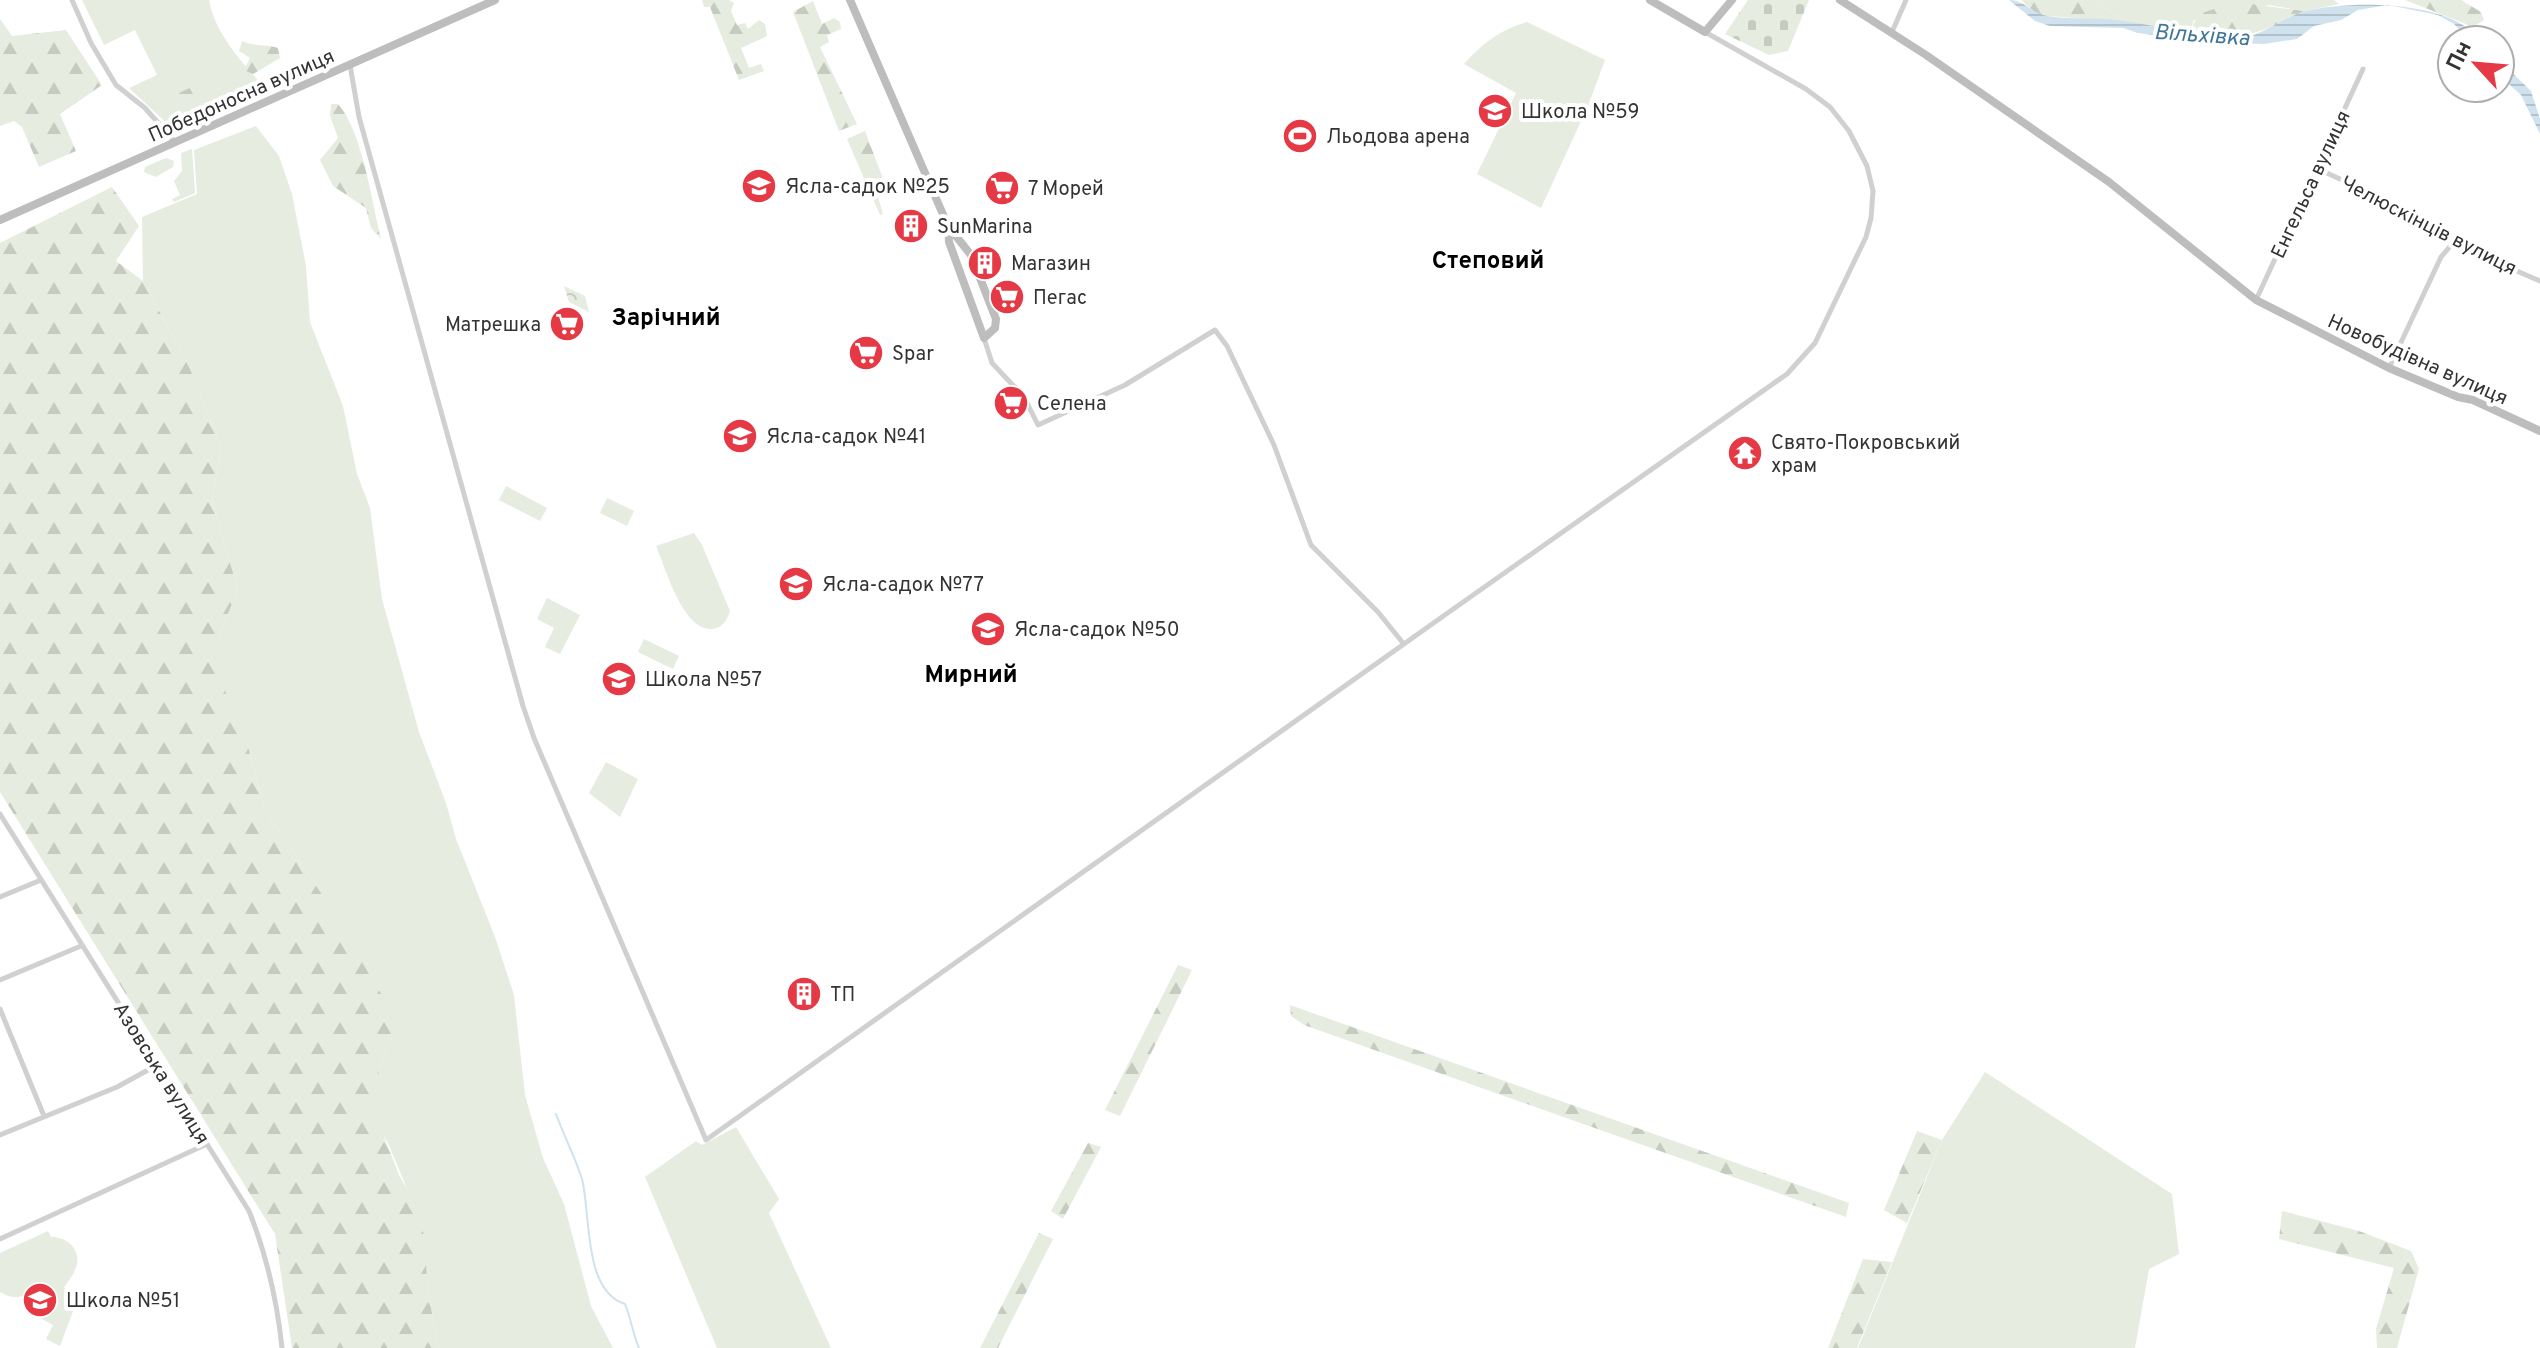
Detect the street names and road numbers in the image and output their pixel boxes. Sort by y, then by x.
street label: Победоносна вулиця [145,44,339,150]
street label: Енгельса вулиця [2266,107,2357,263]
street label: Челюскінців вулиця [2336,171,2521,283]
street label: Новобудівна вулиця [2323,309,2511,412]
street label: Азовська вулиця [106,998,214,1150]

